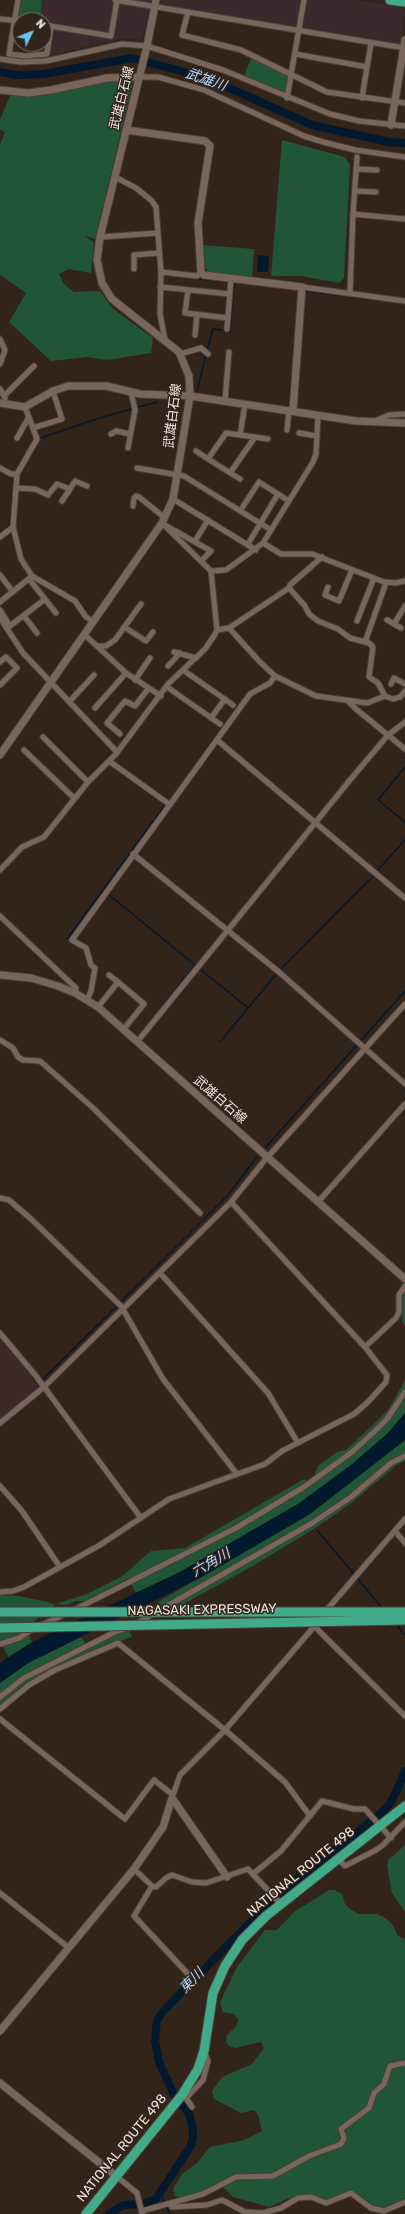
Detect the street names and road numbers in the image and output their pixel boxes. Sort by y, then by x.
street label: 武雄白石線 [107,65,137,131]
street label: 武雄白石線 [161,383,185,449]
street label: 武雄白石線 [190,1073,250,1127]
street label: NAGASAKI EXPRESSWAY [127,1601,277,1619]
street label: NATIONAL ROUTE 498 [244,1824,358,1920]
street label: NATIONAL ROUTE 498 [74,2091,170,2205]

